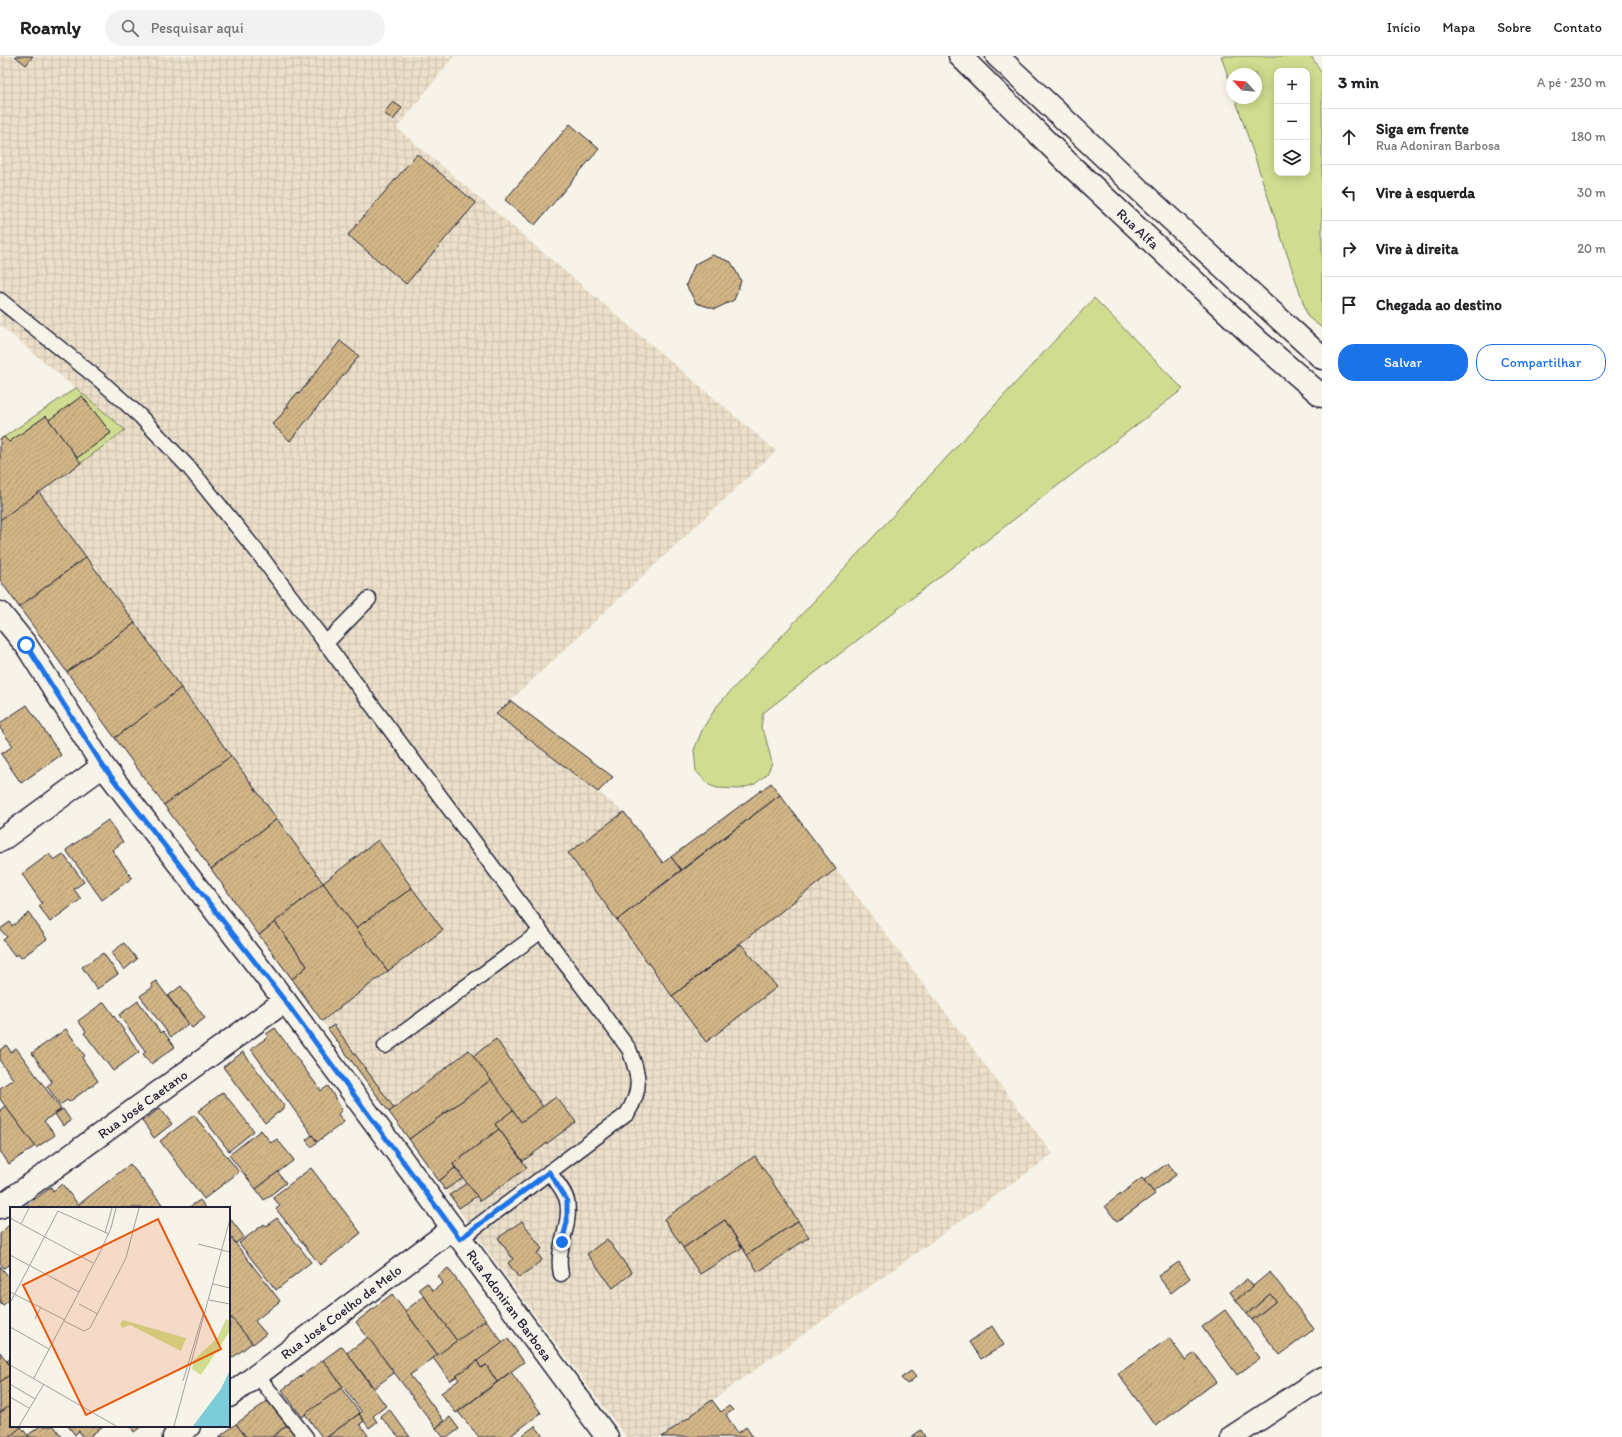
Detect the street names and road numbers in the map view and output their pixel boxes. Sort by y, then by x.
street label: Rua Alfa [1113,205,1163,253]
street label: Rua José Caetano [95,1066,191,1142]
street label: Rua Adoniran Barbosa [463,1247,556,1364]
street label: Rua José Coelho de Melo [278,1262,405,1363]

